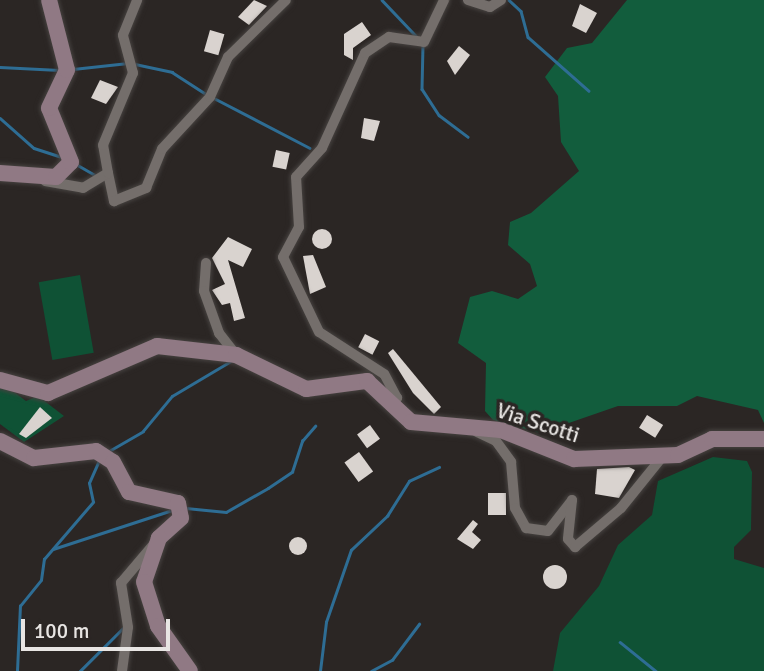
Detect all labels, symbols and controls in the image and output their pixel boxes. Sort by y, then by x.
street label: Via Scotti [493,398,583,448]
scale bar [24,604,173,648]
text: 100 m [34,618,89,644]

